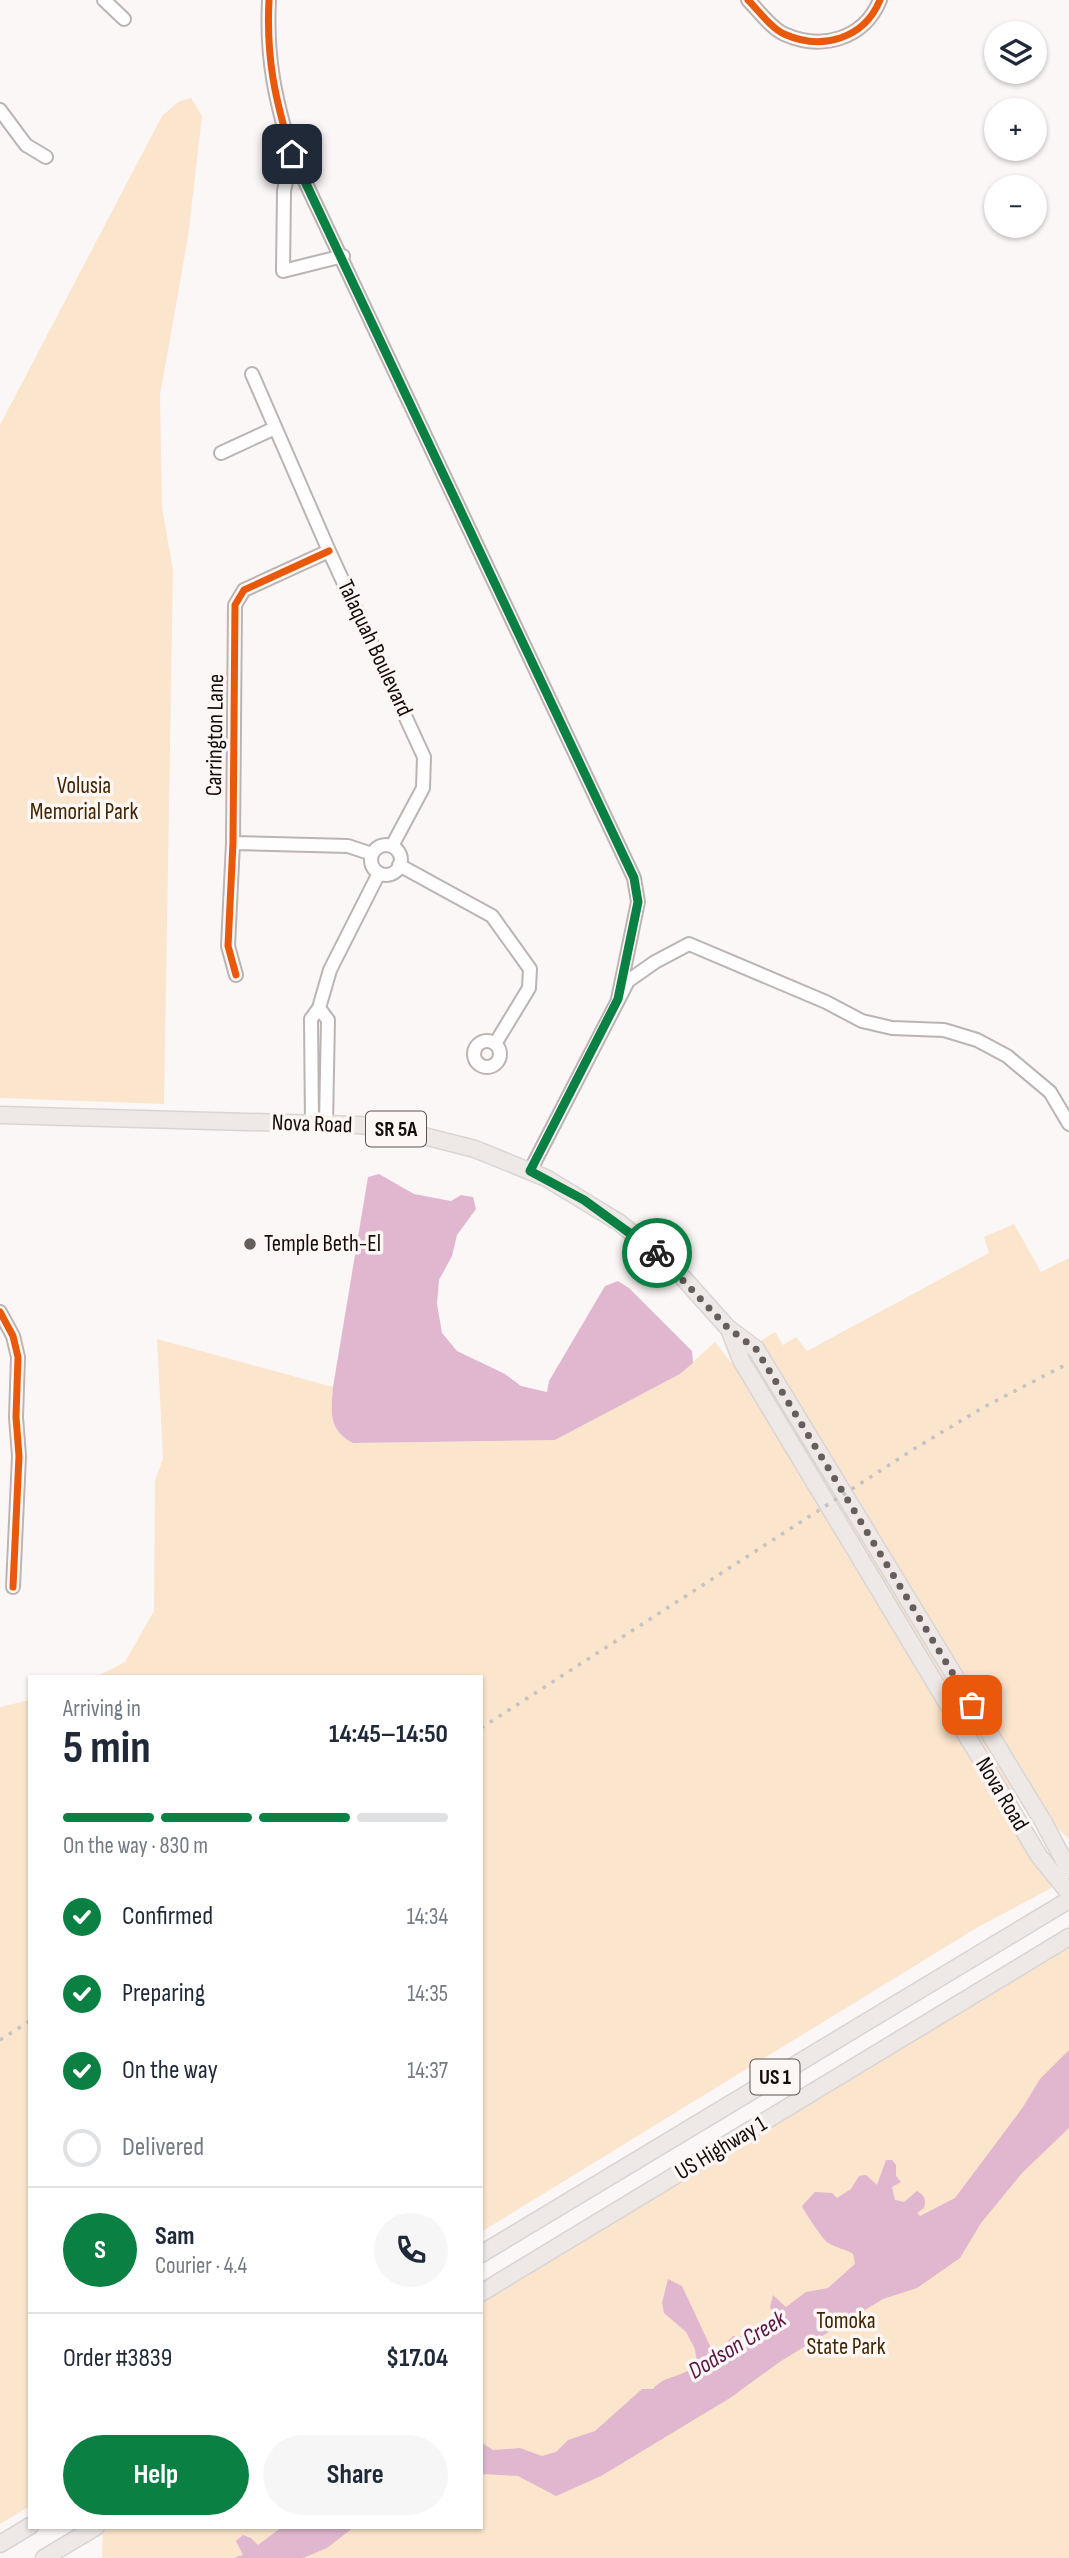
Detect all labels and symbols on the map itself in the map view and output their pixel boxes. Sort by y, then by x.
pin [262,124,322,184]
street label: Talaquah Boulevard [331,575,419,721]
street label: Carrington Lane [200,674,230,796]
park label: Volusia Memorial Park [30,772,138,826]
street label: Nova Road [271,1109,353,1139]
road number: SR 5A [366,1112,426,1146]
courier [622,1218,692,1288]
place label: Temple Beth-El [264,1230,381,1258]
marker: Temple Beth-El [242,1236,258,1252]
pin [942,1675,1002,1735]
street label: Nova Road [969,1752,1035,1836]
road number: US 1 [750,2060,800,2094]
street label: US Highway 1 [670,2110,772,2186]
water label: Dodson Creek [683,2304,792,2385]
park label: Tomoka State Park [807,2307,886,2361]

